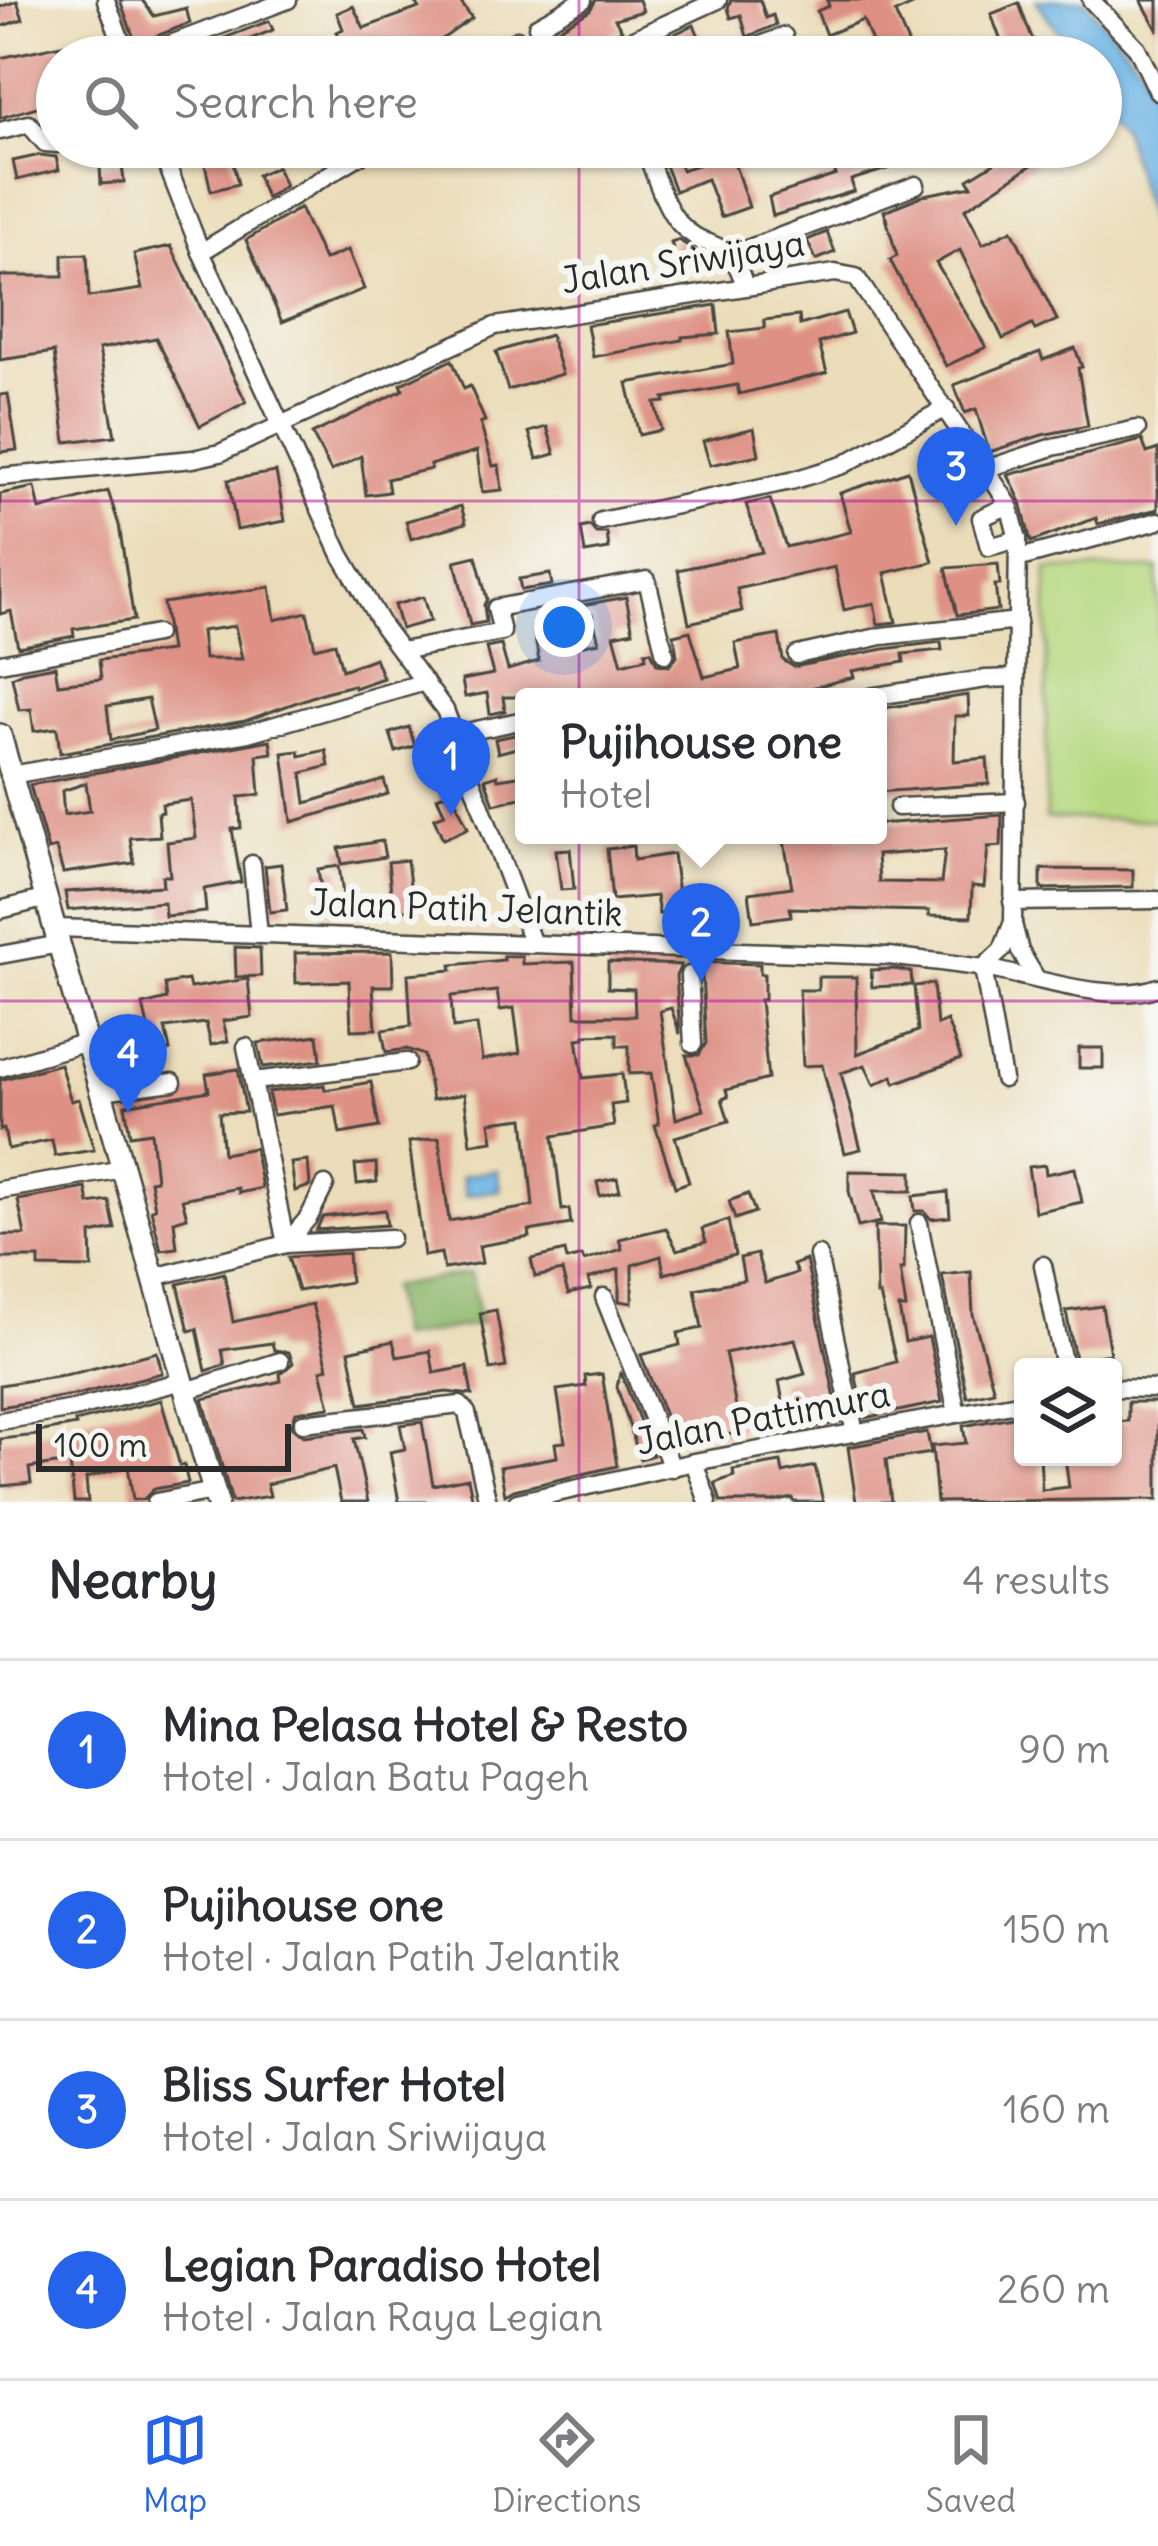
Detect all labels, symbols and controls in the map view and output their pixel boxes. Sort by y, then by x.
search box [36,36,1122,168]
icon: search [78,69,144,135]
text: Search here [174,74,418,130]
street label: Jalan Sriwijaya [558,221,808,303]
pin: 3 [917,427,995,526]
your location [534,597,594,657]
popup [515,688,887,844]
text: Pujihouse one [560,714,842,770]
pin: 1 [412,717,490,816]
text: Hotel [560,770,652,819]
street label: Jalan Patih Jelantik [309,880,623,936]
pin: 2 [662,883,740,982]
pin: 4 [89,1014,167,1113]
map controls [1014,1358,1122,1466]
button: layers [1014,1358,1122,1466]
street label: Jalan Pattimura [632,1371,894,1465]
scale bar [36,1418,291,1471]
text: 100 m [54,1424,147,1466]
text: Nearby [48,1548,217,1612]
text: 4 results [962,1556,1110,1605]
text: Mina Pelasa Hotel & Resto [162,1697,688,1753]
text: 1 [79,1725,95,1774]
text: 90 m [1018,1725,1110,1774]
text: Hotel · Jalan Batu Pageh [162,1753,589,1802]
text: Pujihouse one [162,1877,444,1933]
text: 2 [76,1905,98,1954]
text: 150 m [1003,1905,1110,1954]
text: Hotel · Jalan Patih Jelantik [162,1933,620,1982]
text: Bliss Surfer Hotel [162,2057,506,2113]
text: 3 [76,2085,98,2134]
text: 160 m [1003,2085,1110,2134]
text: Hotel · Jalan Sriwijaya [162,2113,547,2162]
text: Legian Paradiso Hotel [162,2237,601,2293]
text: 4 [76,2265,98,2314]
text: 260 m [997,2265,1110,2314]
text: Hotel · Jalan Raya Legian [162,2293,603,2342]
tab: Map [142,2407,208,2521]
tab: Directions [492,2407,641,2521]
tab: Saved [926,2407,1016,2521]

